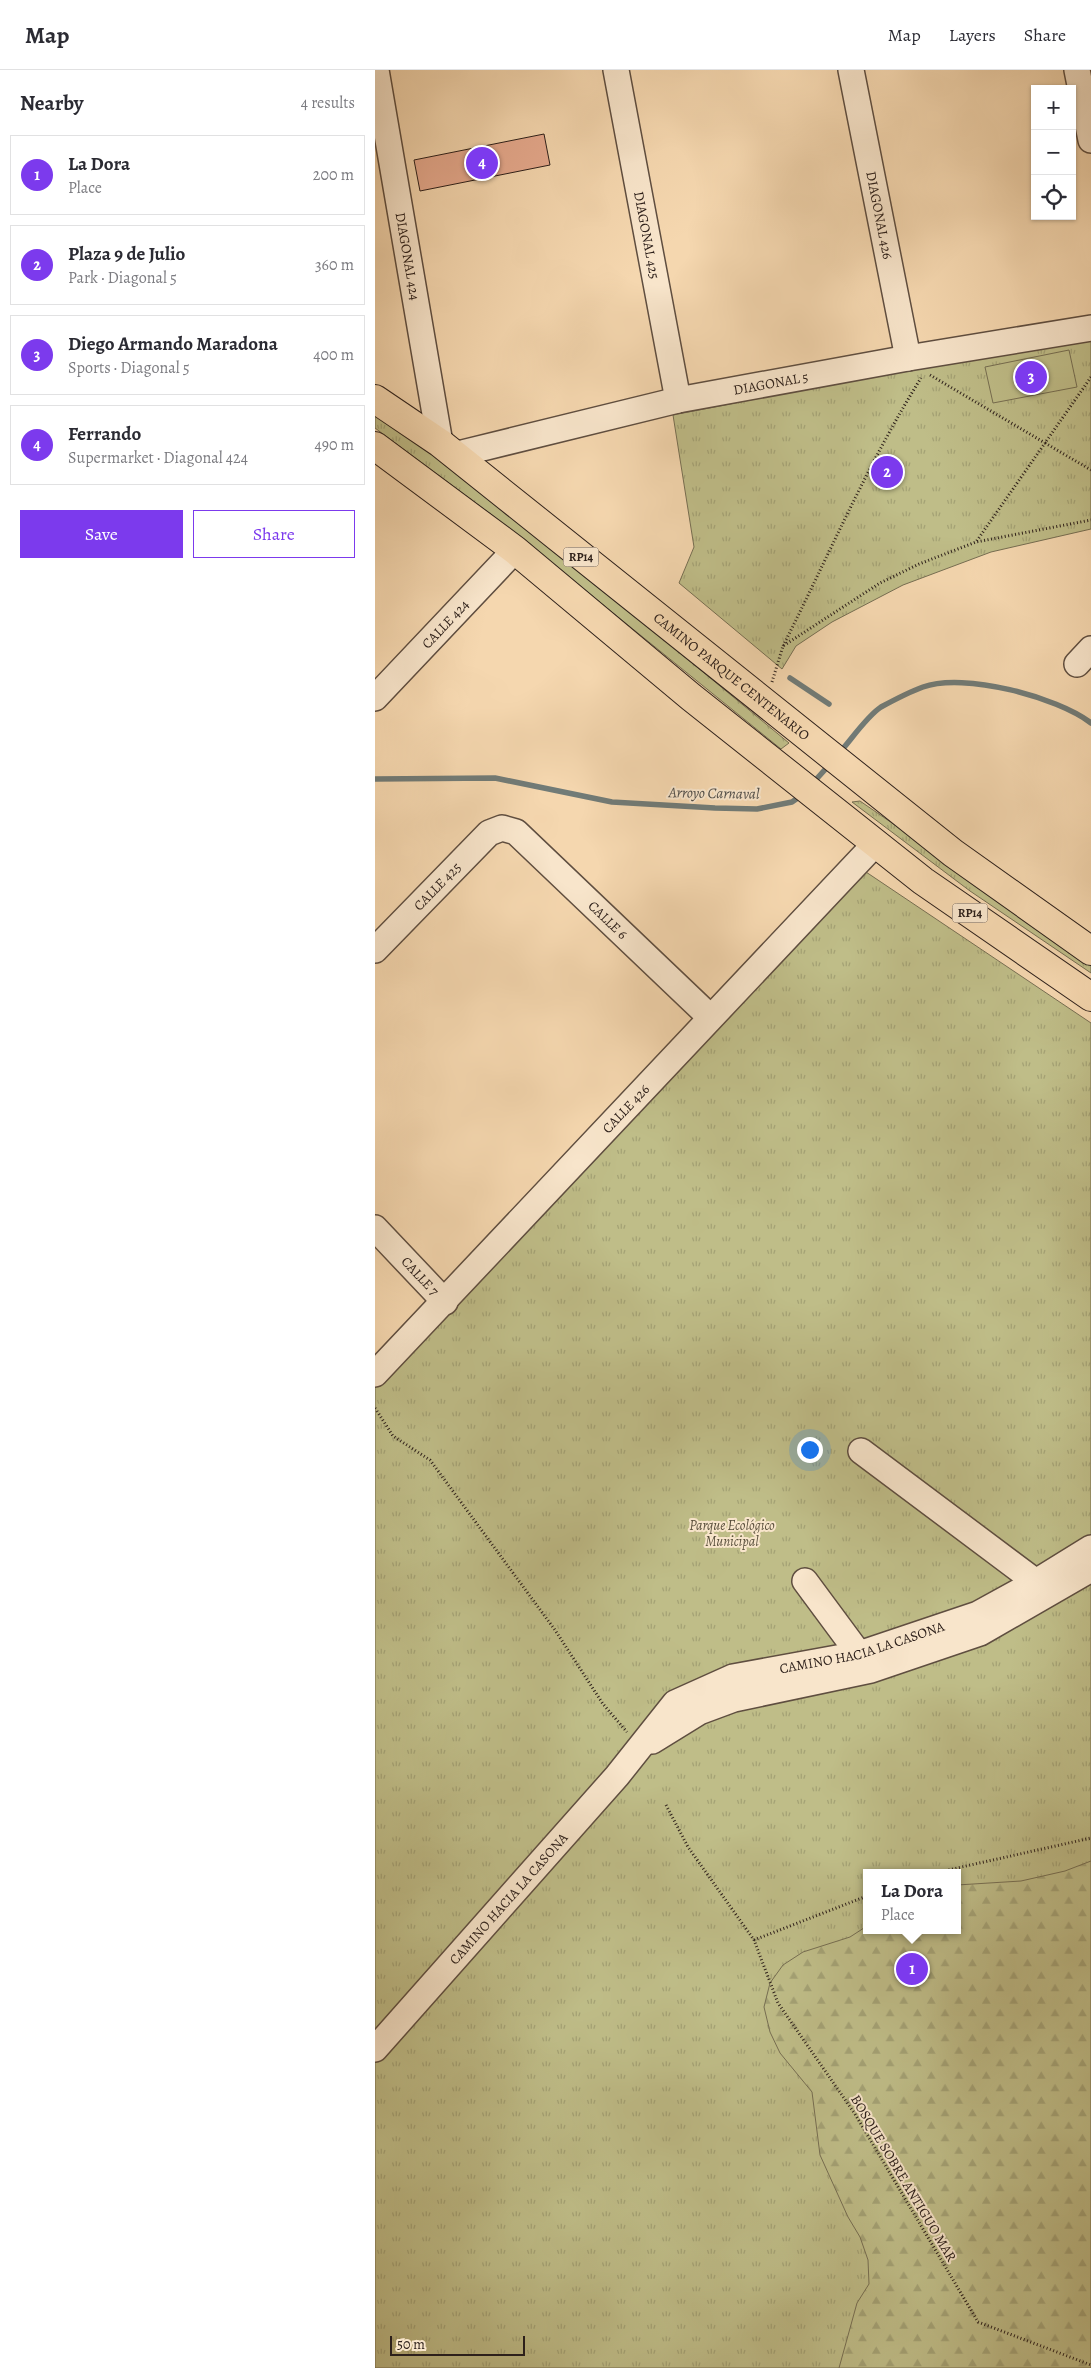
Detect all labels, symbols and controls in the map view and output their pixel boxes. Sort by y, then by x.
text: Map [25,19,69,51]
text: Map [888,23,921,47]
text: Layers [949,23,996,47]
text: Share [1024,23,1066,47]
map controls [1031,85,1076,220]
button: + [1031,85,1076,130]
text: Nearby [20,89,83,117]
text: 4 results [301,92,355,114]
button: − [1031,130,1076,175]
pin: 4 [466,144,498,182]
text: La Dora [68,151,130,177]
text: 1 [34,164,40,186]
text: 200 m [313,164,354,186]
street label: DIAGONAL 426 [861,170,897,261]
button: locate [1031,175,1076,220]
text: Place [68,177,102,199]
street label: DIAGONAL 425 [629,190,664,281]
street label: DIAGONAL 424 [391,211,424,302]
text: Plaza 9 de Julio [68,241,185,267]
text: 2 [33,254,41,276]
text: 360 m [315,254,354,276]
text: Park · Diagonal 5 [68,267,177,289]
text: Diego Armando Maradona [68,331,278,357]
text: 3 [34,344,40,366]
text: 400 m [313,344,354,366]
text: Sports · Diagonal 5 [68,357,190,379]
pin: 3 [1015,358,1047,396]
street label: DIAGONAL 5 [732,367,810,400]
text: Ferrando [68,421,141,447]
text: 4 [33,434,41,456]
text: 490 m [314,434,354,456]
text: Supermarket · Diagonal 424 [68,447,248,469]
pin: 2 [871,453,903,491]
button: Save [20,510,183,558]
button: Share [193,510,355,558]
road number: RP14 [563,548,599,567]
street label: CALLE 424 [418,596,473,653]
street label: CAMINO PARQUE CENTENARIO [649,608,814,745]
water label: Arroyo Carnaval [667,782,760,804]
street label: CALLE 425 [409,858,465,915]
street label: CALLE 6 [584,897,632,944]
road number: RP14 [953,904,987,922]
street label: CALLE 426 [598,1080,654,1138]
street label: CALLE 7 [397,1252,443,1300]
your location [797,1437,823,1463]
park label: Parque Ecológico Municipal [689,1516,775,1551]
street label: CAMINO HACIA LA CASONA [778,1617,948,1678]
street label: CAMINO HACIA LA CASONA [445,1828,573,1969]
popup [863,1869,961,1934]
text: La Dora [881,1878,943,1904]
text: Place [881,1904,915,1926]
pin: 1 [896,1950,928,1988]
street label: BOSQUE SOBRE ANTIGUO MAR [846,2091,961,2266]
scale bar [390,2333,525,2356]
text: 50 m [397,2335,425,2354]

